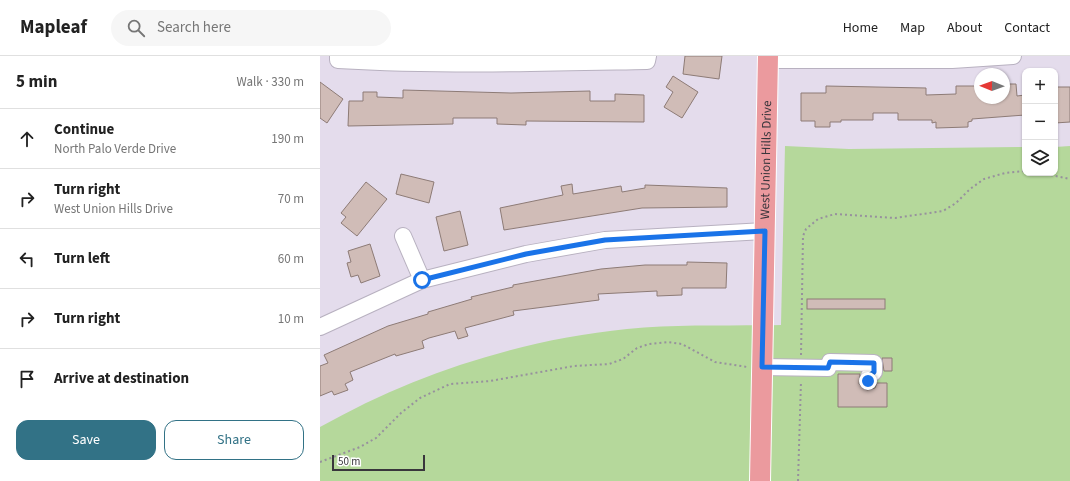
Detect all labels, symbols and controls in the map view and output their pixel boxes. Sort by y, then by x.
search box [111,10,391,46]
text: Mapleaf [20,14,87,41]
icon: search [125,17,147,39]
text: Search here [157,17,231,38]
text: Home [843,18,878,38]
text: Map [900,18,925,38]
text: About [947,18,982,38]
text: Contact [1004,18,1050,38]
north arrow [974,68,1010,104]
map controls [1022,68,1058,176]
button: + [1022,68,1058,104]
text: 5 min [16,70,57,94]
text: Walk · 330 m [236,73,304,91]
street label: West Union Hills Drive [756,100,776,220]
button: − [1022,104,1058,140]
text: Continue [54,119,114,140]
icon: ahead [16,128,38,150]
text: 190 m [271,130,304,148]
text: North Palo Verde Drive [54,140,176,158]
button: layers [1022,140,1058,176]
text: Turn right [54,179,120,200]
icon: right [16,188,38,210]
text: 70 m [278,190,304,208]
text: West Union Hills Drive [54,200,173,218]
icon: left [16,248,38,270]
text: Turn left [54,248,110,269]
text: 60 m [278,250,304,268]
route start [413,271,431,289]
icon: right [16,308,38,330]
text: Turn right [54,308,120,329]
text: 10 m [278,310,304,328]
icon: arrive [16,368,38,390]
text: Arrive at destination [54,368,189,389]
route end [859,372,877,390]
button: Save [16,420,156,460]
button: Share [164,420,304,460]
scale bar [332,453,425,472]
text: 50 m [338,454,360,469]

